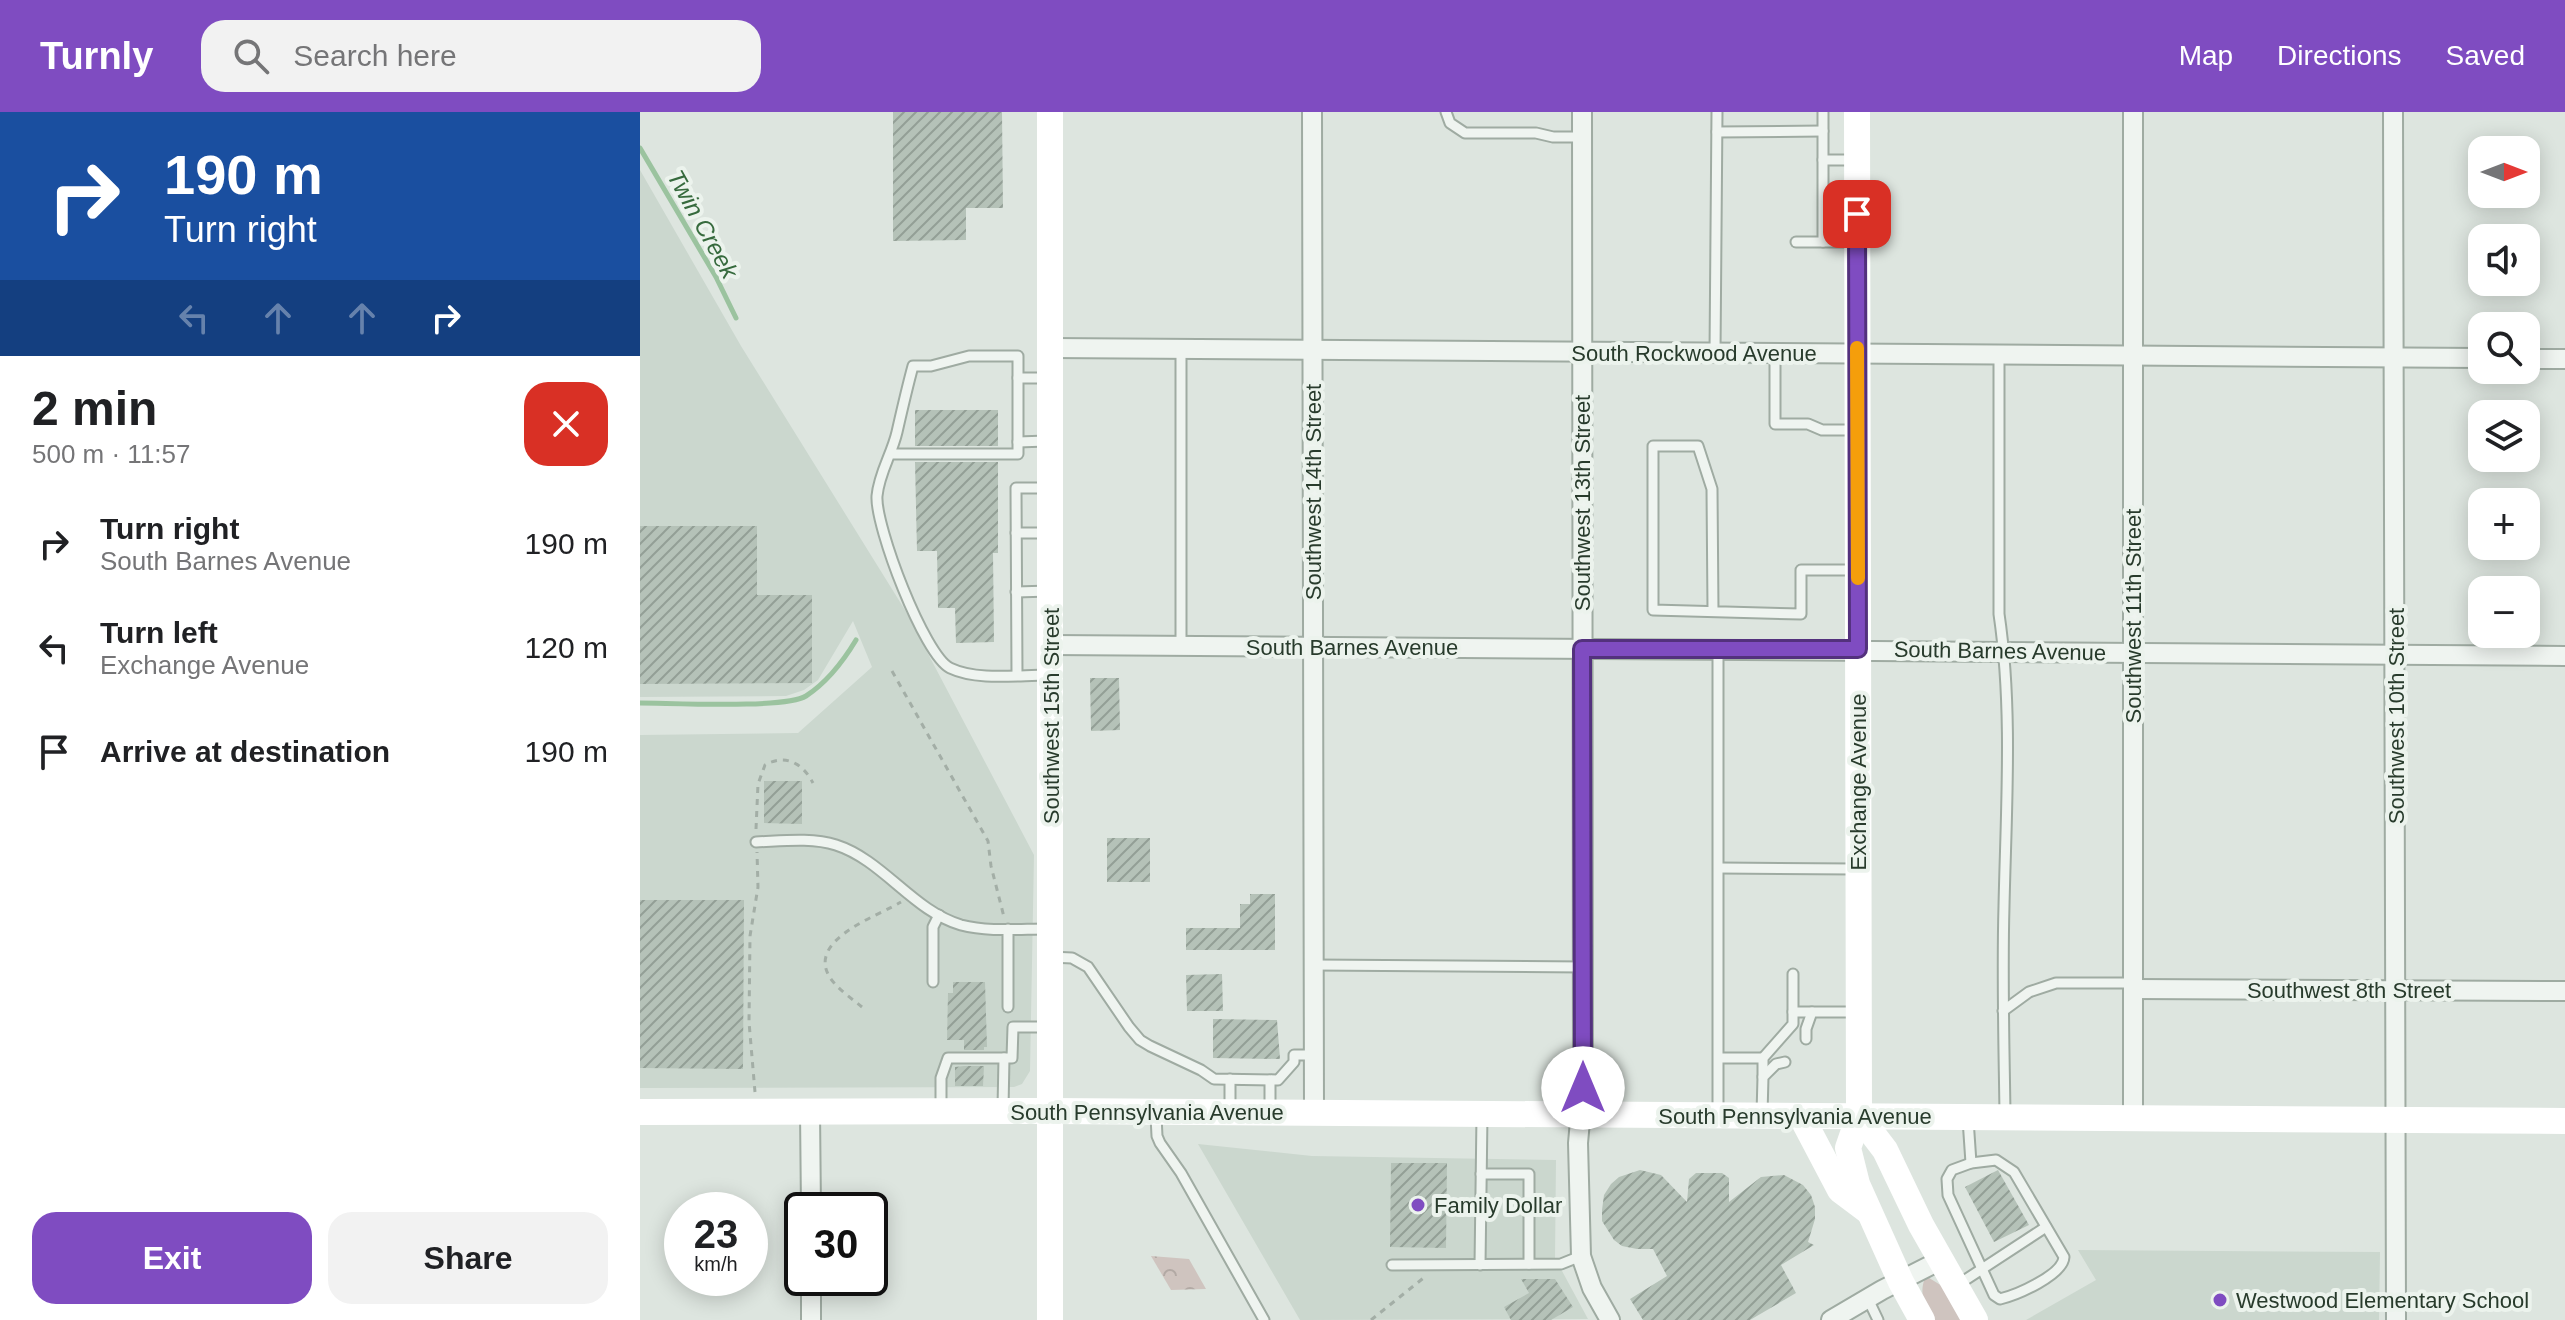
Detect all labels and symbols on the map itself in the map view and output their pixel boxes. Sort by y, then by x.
north arrow [2468,136,2540,208]
water label: Twin Creek [662,165,745,285]
pin [1823,180,1891,248]
street label: South Rockwood Avenue [1571,341,1817,366]
street label: Southwest 14th Street [1301,384,1326,600]
street label: Southwest 13th Street [1570,395,1595,611]
street label: Southwest 11th Street [2121,509,2146,723]
street label: Southwest 15th Street [1039,608,1064,824]
street label: Southwest 10th Street [2384,608,2409,824]
street label: South Barnes Avenue [1246,635,1458,660]
street label: South Barnes Avenue [1894,637,2106,665]
street label: Exchange Avenue [1846,694,1871,870]
street label: Southwest 8th Street [2247,978,2451,1003]
position arrow [1541,1046,1625,1130]
street label: South Pennsylvania Avenue [1010,1100,1284,1125]
street label: South Pennsylvania Avenue [1658,1104,1932,1129]
speed limit sign: 30 [784,1192,888,1296]
place label: Family Dollar [1434,1193,1562,1218]
marker: Family Dollar [1409,1196,1427,1214]
place label: Westwood Elementary School [2236,1288,2529,1313]
marker: Westwood Elementary School [2211,1291,2229,1309]

